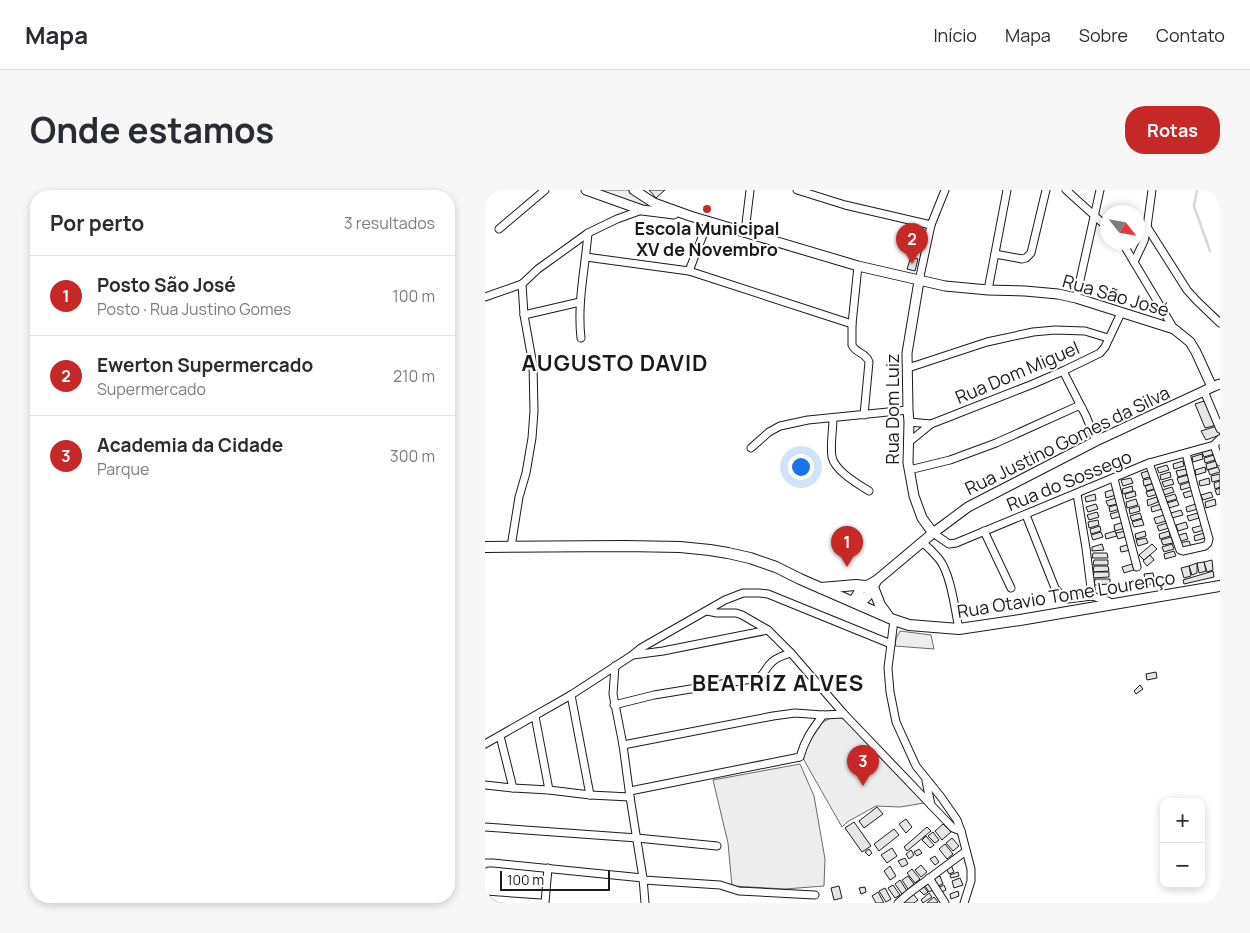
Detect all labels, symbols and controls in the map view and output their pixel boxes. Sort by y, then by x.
text: Mapa [25,18,88,51]
text: Início [933,23,977,47]
text: Mapa [1005,23,1051,47]
text: Sobre [1079,23,1128,47]
text: Contato [1156,23,1225,47]
text: Onde estamos [30,106,274,154]
button: Rotas [1125,106,1220,154]
marker: Escola Municipal XV de Novembro [701,203,713,215]
north arrow [1100,205,1145,250]
text: Por perto [50,209,144,237]
text: 3 resultados [344,212,435,234]
place label: Escola Municipal XV de Novembro [634,216,780,261]
pin: 2 [896,223,928,264]
street label: Rua São José [1060,268,1172,322]
text: Posto São José [97,272,236,298]
text: 1 [62,285,70,307]
text: 100 m [392,285,435,307]
text: Posto · Rua Justino Gomes [97,298,291,320]
street label: Rua Dom Miguel [951,335,1083,409]
district label: AUGUSTO DAVID [522,348,709,378]
text: Ewerton Supermercado [97,352,313,378]
street label: Rua Dom Luiz [880,354,904,464]
text: 2 [61,365,71,387]
text: 210 m [393,365,435,387]
text: Supermercado [97,378,206,400]
street label: Rua Justino Gomes da Silva [961,380,1173,500]
text: Academia da Cidade [97,432,283,458]
street label: Rua do Sossego [1003,444,1135,516]
text: 3 [61,445,71,467]
text: 300 m [390,445,435,467]
your location [788,454,814,480]
text: Parque [97,458,149,480]
pin: 1 [831,526,863,567]
street label: Rua Otavio Tome Lourenço [955,565,1177,623]
district label: BEATRIZ ALVES [692,668,864,698]
pin: 3 [847,745,879,786]
map controls [1160,798,1205,888]
button: + [1160,798,1205,843]
button: − [1160,843,1205,888]
scale bar [500,868,610,891]
text: 100 m [507,870,544,889]

